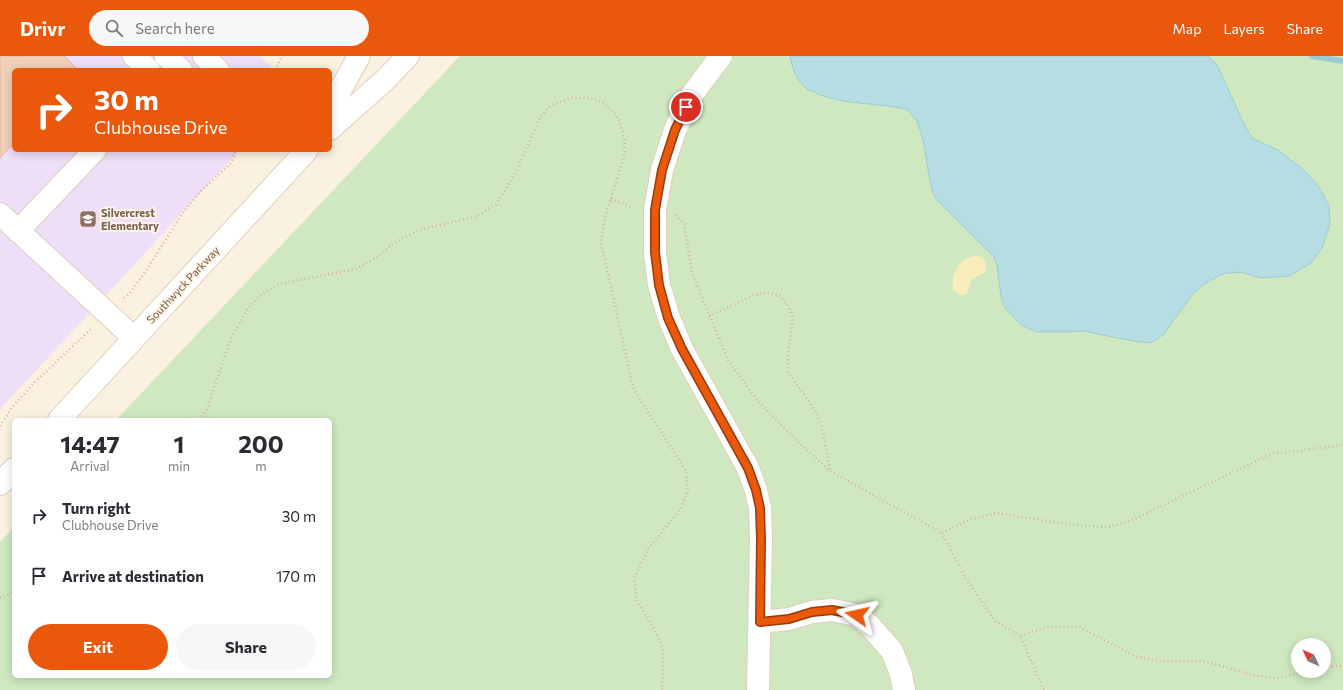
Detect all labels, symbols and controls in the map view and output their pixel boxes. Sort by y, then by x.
search box [89,10,369,46]
text: Drivr [20,17,65,40]
icon: search [103,17,125,39]
text: Search here [135,19,215,37]
text: Map [1173,20,1201,37]
text: Layers [1223,20,1265,37]
text: Share [1287,20,1323,37]
text: 30 m [94,82,159,116]
icon: right [28,84,80,136]
pin [669,90,703,124]
icon: arrive [675,96,697,118]
text: Clubhouse Drive [94,116,227,138]
place label: Silvercrest Elementary [101,206,159,232]
school or university icon: Silvercrest Elementary [78,209,98,229]
street label: Southwyck Parkway [144,243,222,326]
text: 14:47 [60,429,120,458]
text: 1 [174,429,184,458]
text: 200 [238,429,284,458]
text: Arrival [70,458,110,474]
text: min [168,458,190,474]
text: m [255,458,267,474]
text: Turn right [62,499,131,517]
icon: right [28,505,50,527]
text: 30 m [282,507,316,525]
text: Clubhouse Drive [62,517,158,533]
icon: arrive [28,565,50,587]
text: Arrive at destination [62,567,204,585]
text: 170 m [276,567,316,585]
position arrow [836,594,878,636]
button: Exit [28,624,168,670]
button: Share [176,624,316,670]
north arrow [1291,638,1331,678]
map controls [1291,638,1331,678]

